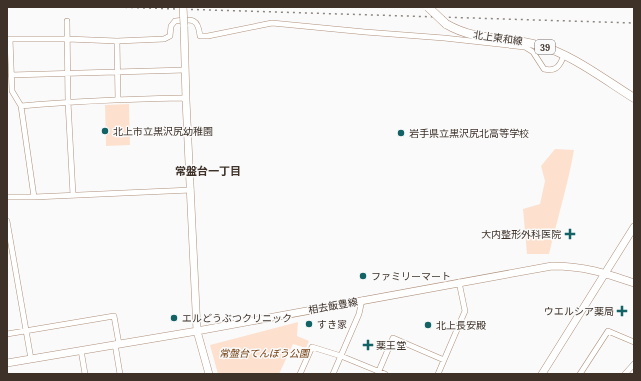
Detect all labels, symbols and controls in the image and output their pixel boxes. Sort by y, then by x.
street label: 北上東和線 [472,28,524,48]
road number: 39 [535,40,555,54]
place label: 北上市立黒沢尻幼稚園 [113,125,213,138]
marker: 北上市立黒沢尻幼稚園 [100,126,110,136]
place label: 岩手県立黒沢尻北高等学校 [409,127,529,140]
marker: 岩手県立黒沢尻北高等学校 [396,128,406,138]
district label: 常盤台一丁目 [175,164,241,178]
place label: 大内整形外科医院 [481,228,561,241]
marker: 大内整形外科医院 [564,228,576,240]
place label: ファミリーマート [371,270,451,283]
marker: ファミリーマート [358,271,368,281]
street label: 相去飯豊線 [307,295,359,317]
place label: ウエルシア薬局 [544,305,614,318]
marker: ウエルシア薬局 [617,306,627,316]
place label: エルどうぶつクリニック [182,312,292,325]
marker: エルどうぶつクリニック [169,313,179,323]
place label: すき家 [317,318,347,331]
marker: すき家 [304,319,314,329]
place label: 北上長安殿 [436,319,486,332]
marker: 北上長安殿 [423,320,433,330]
place label: 薬王堂 [376,339,406,352]
marker: 薬王堂 [363,340,373,350]
park label: 常盤台てんぼう公園 [219,347,311,360]

